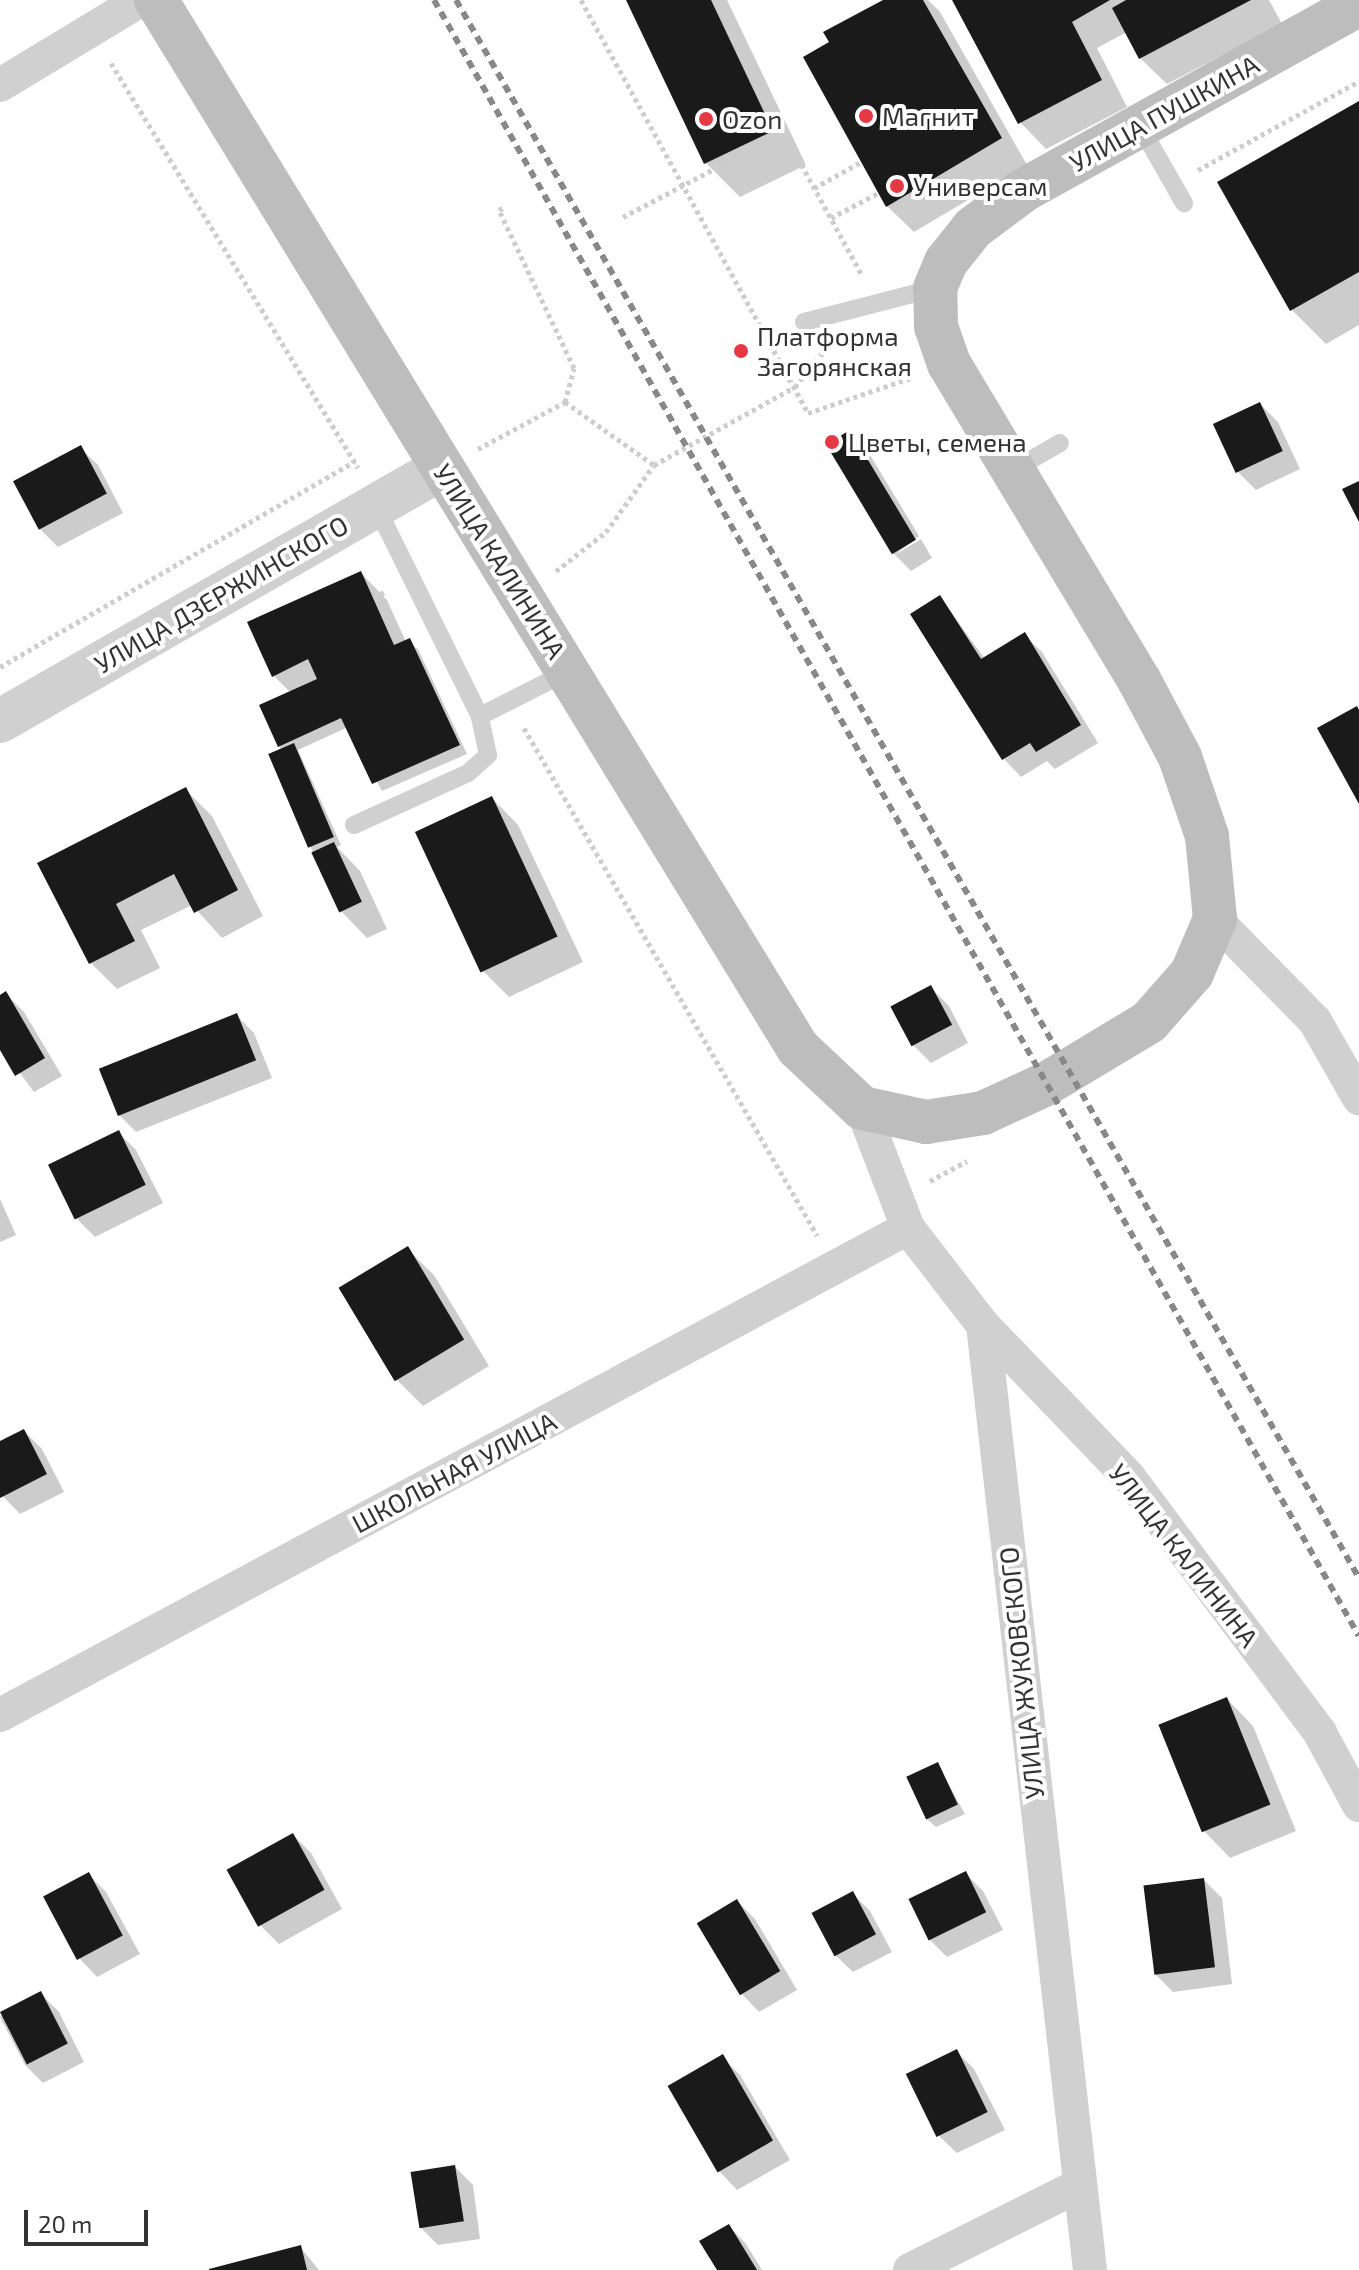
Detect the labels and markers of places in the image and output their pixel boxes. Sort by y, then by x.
place label: Магнит [882,100,974,132]
place label: Ozon [722,103,782,135]
marker: Магнит [857,107,875,125]
marker: Ozon [697,110,715,128]
place label: Универсам [913,170,1047,202]
marker: Универсам [888,177,906,195]
place label: Платформа Загорянская [757,320,912,382]
marker: Платформа Загорянская [732,342,750,360]
place label: Цветы, семена [848,426,1027,458]
marker: Цветы, семена [823,433,841,451]

